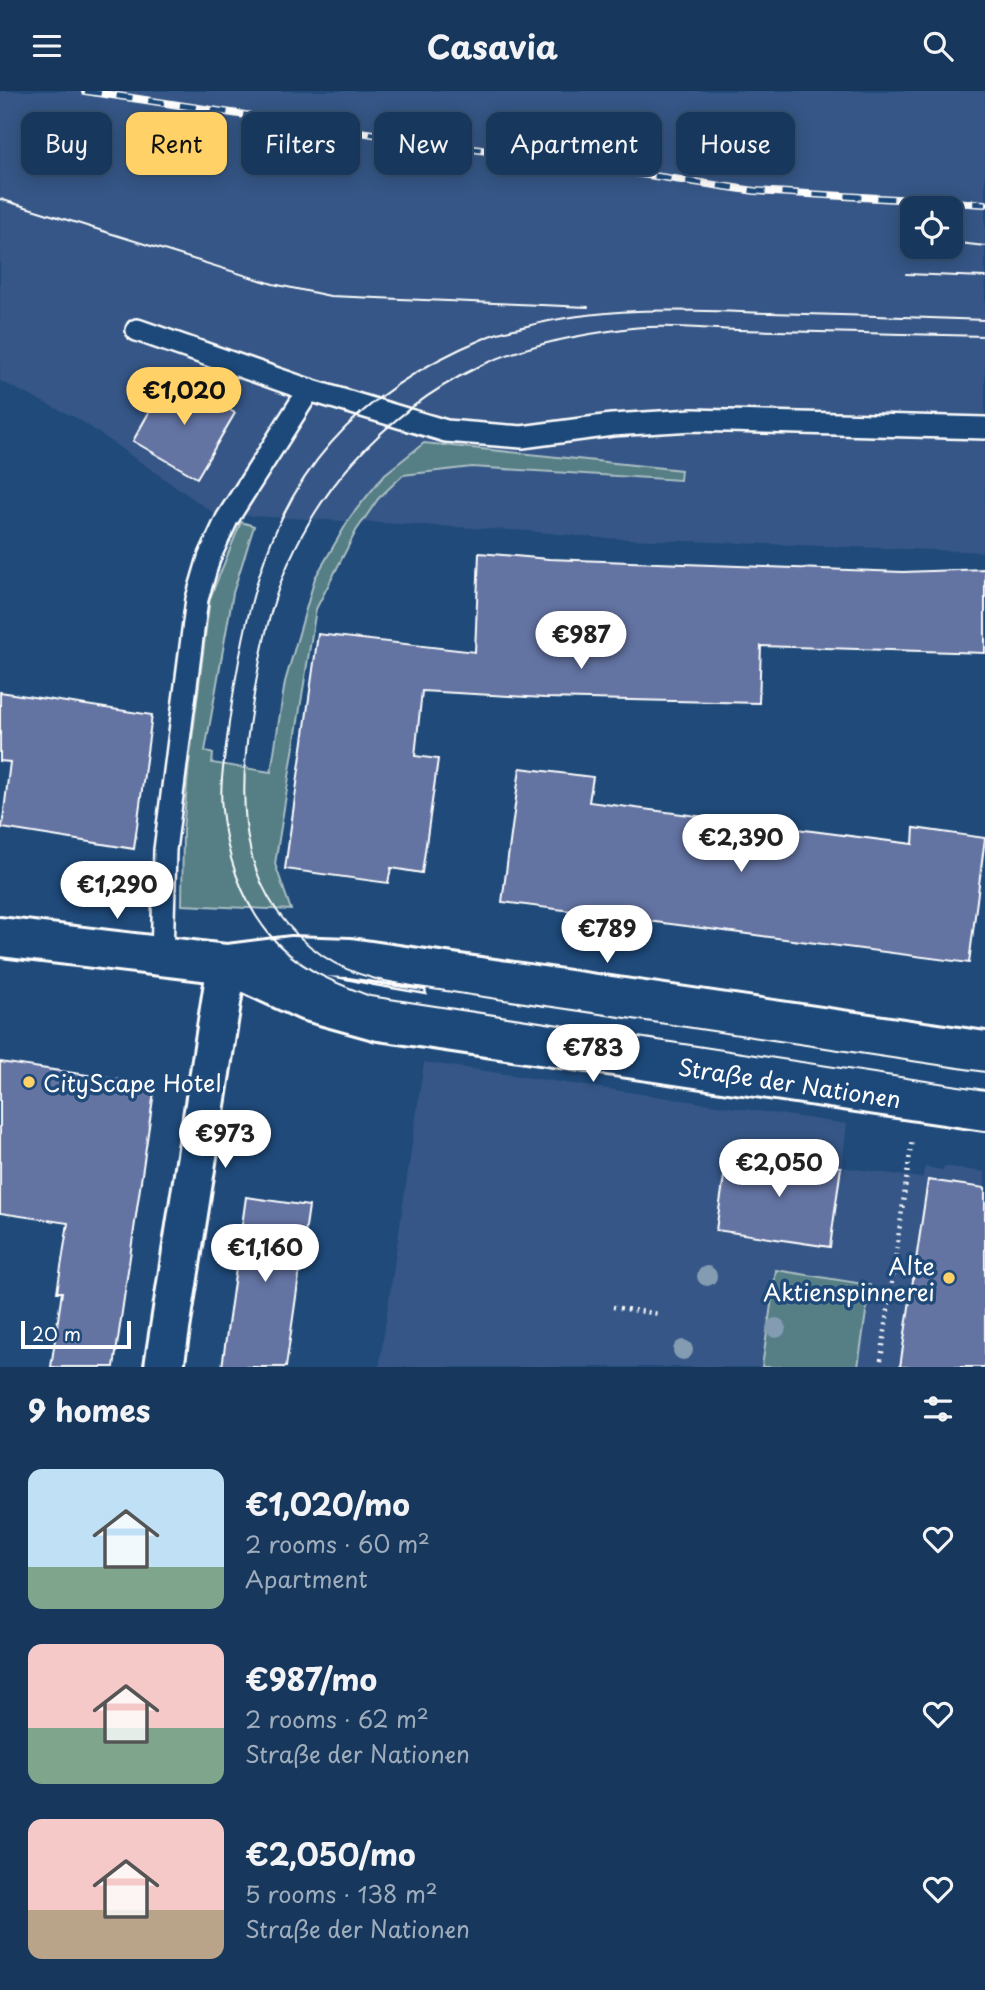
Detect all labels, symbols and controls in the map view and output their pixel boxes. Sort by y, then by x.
text: Casavia [427,22,558,70]
icon: menu [28,27,66,65]
icon: search [919,27,957,65]
chip: Buy [21,112,112,175]
chip: Rent [126,112,227,175]
chip: Filters [241,112,360,175]
chip: New [374,112,472,175]
chip: Apartment [486,112,662,175]
chip: House [676,112,795,175]
map controls [900,196,963,259]
button: locate [900,196,963,259]
pin: €1,020 [127,367,241,427]
text: €1,020 [142,372,226,407]
pin: €987 [540,611,622,671]
text: €987 [551,616,611,651]
pin: €2,390 [684,815,798,874]
text: €2,390 [698,819,784,854]
pin: €1,290 [60,861,174,921]
text: €1,290 [77,866,157,901]
pin: €789 [566,905,648,965]
text: €789 [577,910,637,945]
pin: €783 [552,1025,634,1084]
text: €783 [563,1029,623,1064]
street label: Straße der Nationen [676,1048,903,1116]
place label: CityScape Hotel [43,1065,221,1100]
marker: CityScape Hotel [21,1074,37,1090]
pin: €973 [184,1111,266,1170]
text: €973 [195,1115,255,1150]
pin: €2,050 [722,1139,836,1199]
text: €2,050 [735,1144,823,1179]
pin: €1,160 [208,1225,322,1284]
text: €1,160 [227,1229,303,1264]
place label: Alte Aktienspinnerei [763,1248,935,1309]
marker: Alte Aktienspinnerei [941,1270,957,1286]
scale bar [21,1318,131,1350]
text: 20 m [32,1319,81,1347]
text: 9 homes [28,1387,150,1432]
icon: filters [919,1390,957,1428]
text: €1,020/mo [245,1481,410,1526]
icon: home [84,1497,168,1581]
icon: heart [919,1520,957,1558]
text: 2 rooms · 60 m² [245,1526,430,1561]
text: Apartment [245,1561,368,1596]
text: €987/mo [245,1656,377,1701]
icon: home [84,1672,168,1756]
icon: heart [919,1695,957,1733]
text: 2 rooms · 62 m² [245,1701,429,1736]
text: Straße der Nationen [245,1736,470,1771]
text: €2,050/mo [245,1831,416,1876]
icon: home [84,1847,168,1931]
icon: heart [919,1870,957,1908]
text: 5 rooms · 138 m² [245,1876,438,1911]
text: Straße der Nationen [245,1911,470,1946]

